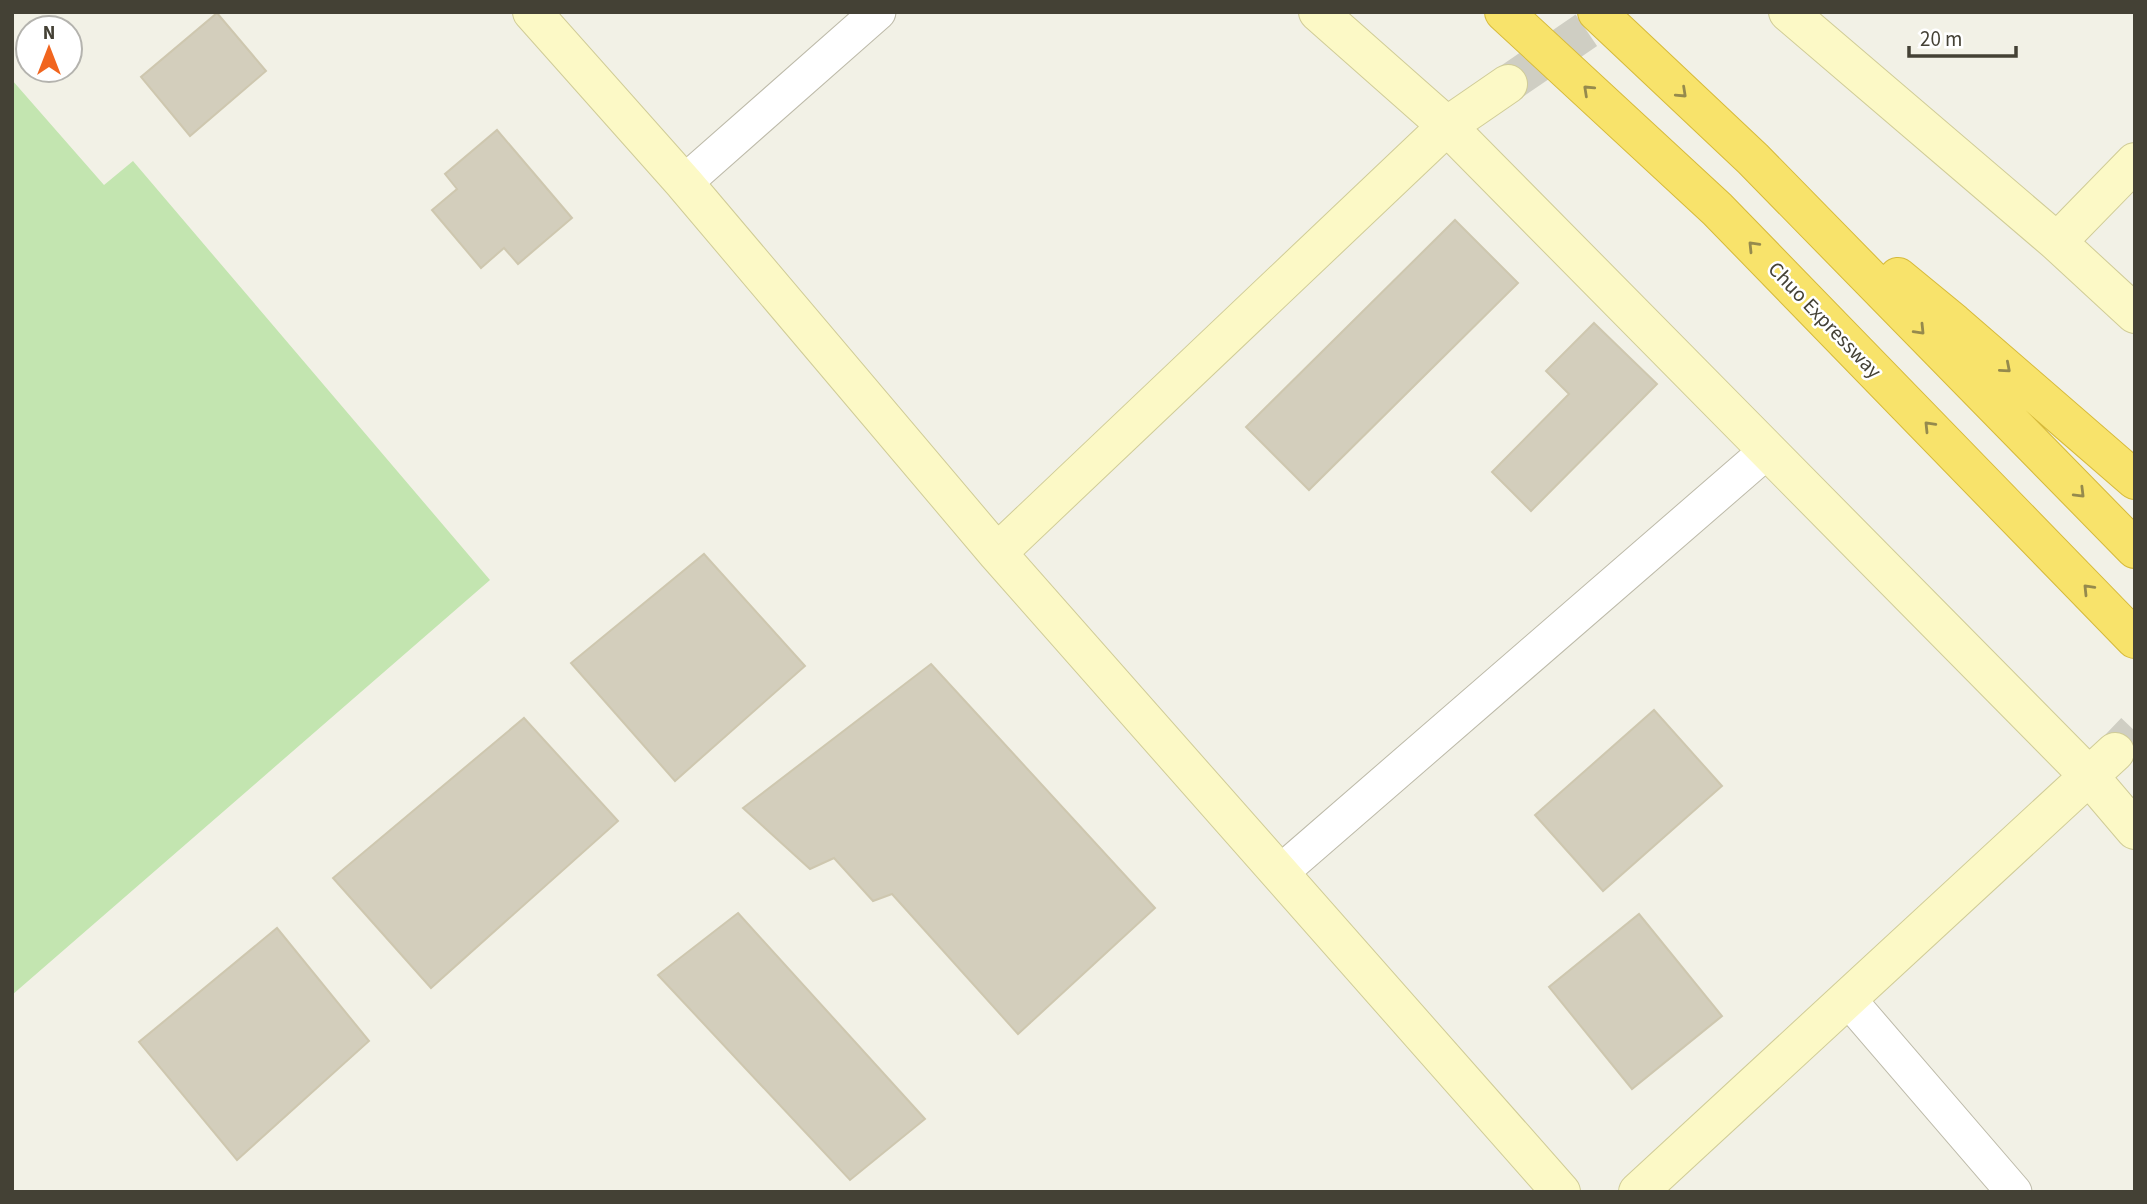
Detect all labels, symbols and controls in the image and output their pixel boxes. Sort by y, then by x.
north arrow [14,14,84,84]
scale bar [1909,14,2016,58]
text: N [43,20,55,47]
text: 20 m [1920,24,1962,54]
one-way arrow [1674,84,1687,97]
one-way arrow [1583,86,1596,98]
one-way arrow [1748,241,1761,254]
street label: Chuo Expressway [1761,255,1889,385]
one-way arrow [1912,322,1925,335]
one-way arrow [1997,360,2010,372]
one-way arrow [1925,422,1938,435]
one-way arrow [2071,484,2084,497]
one-way arrow [2084,584,2097,597]

